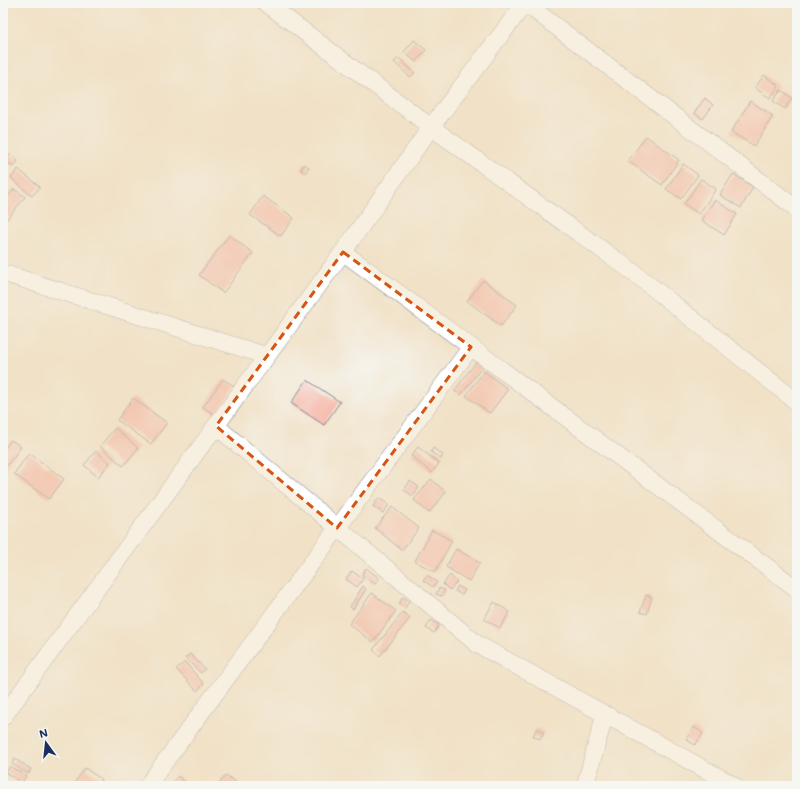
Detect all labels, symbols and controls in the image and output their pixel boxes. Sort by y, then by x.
north arrow [26,723,66,763]
text: N [37,725,49,741]

